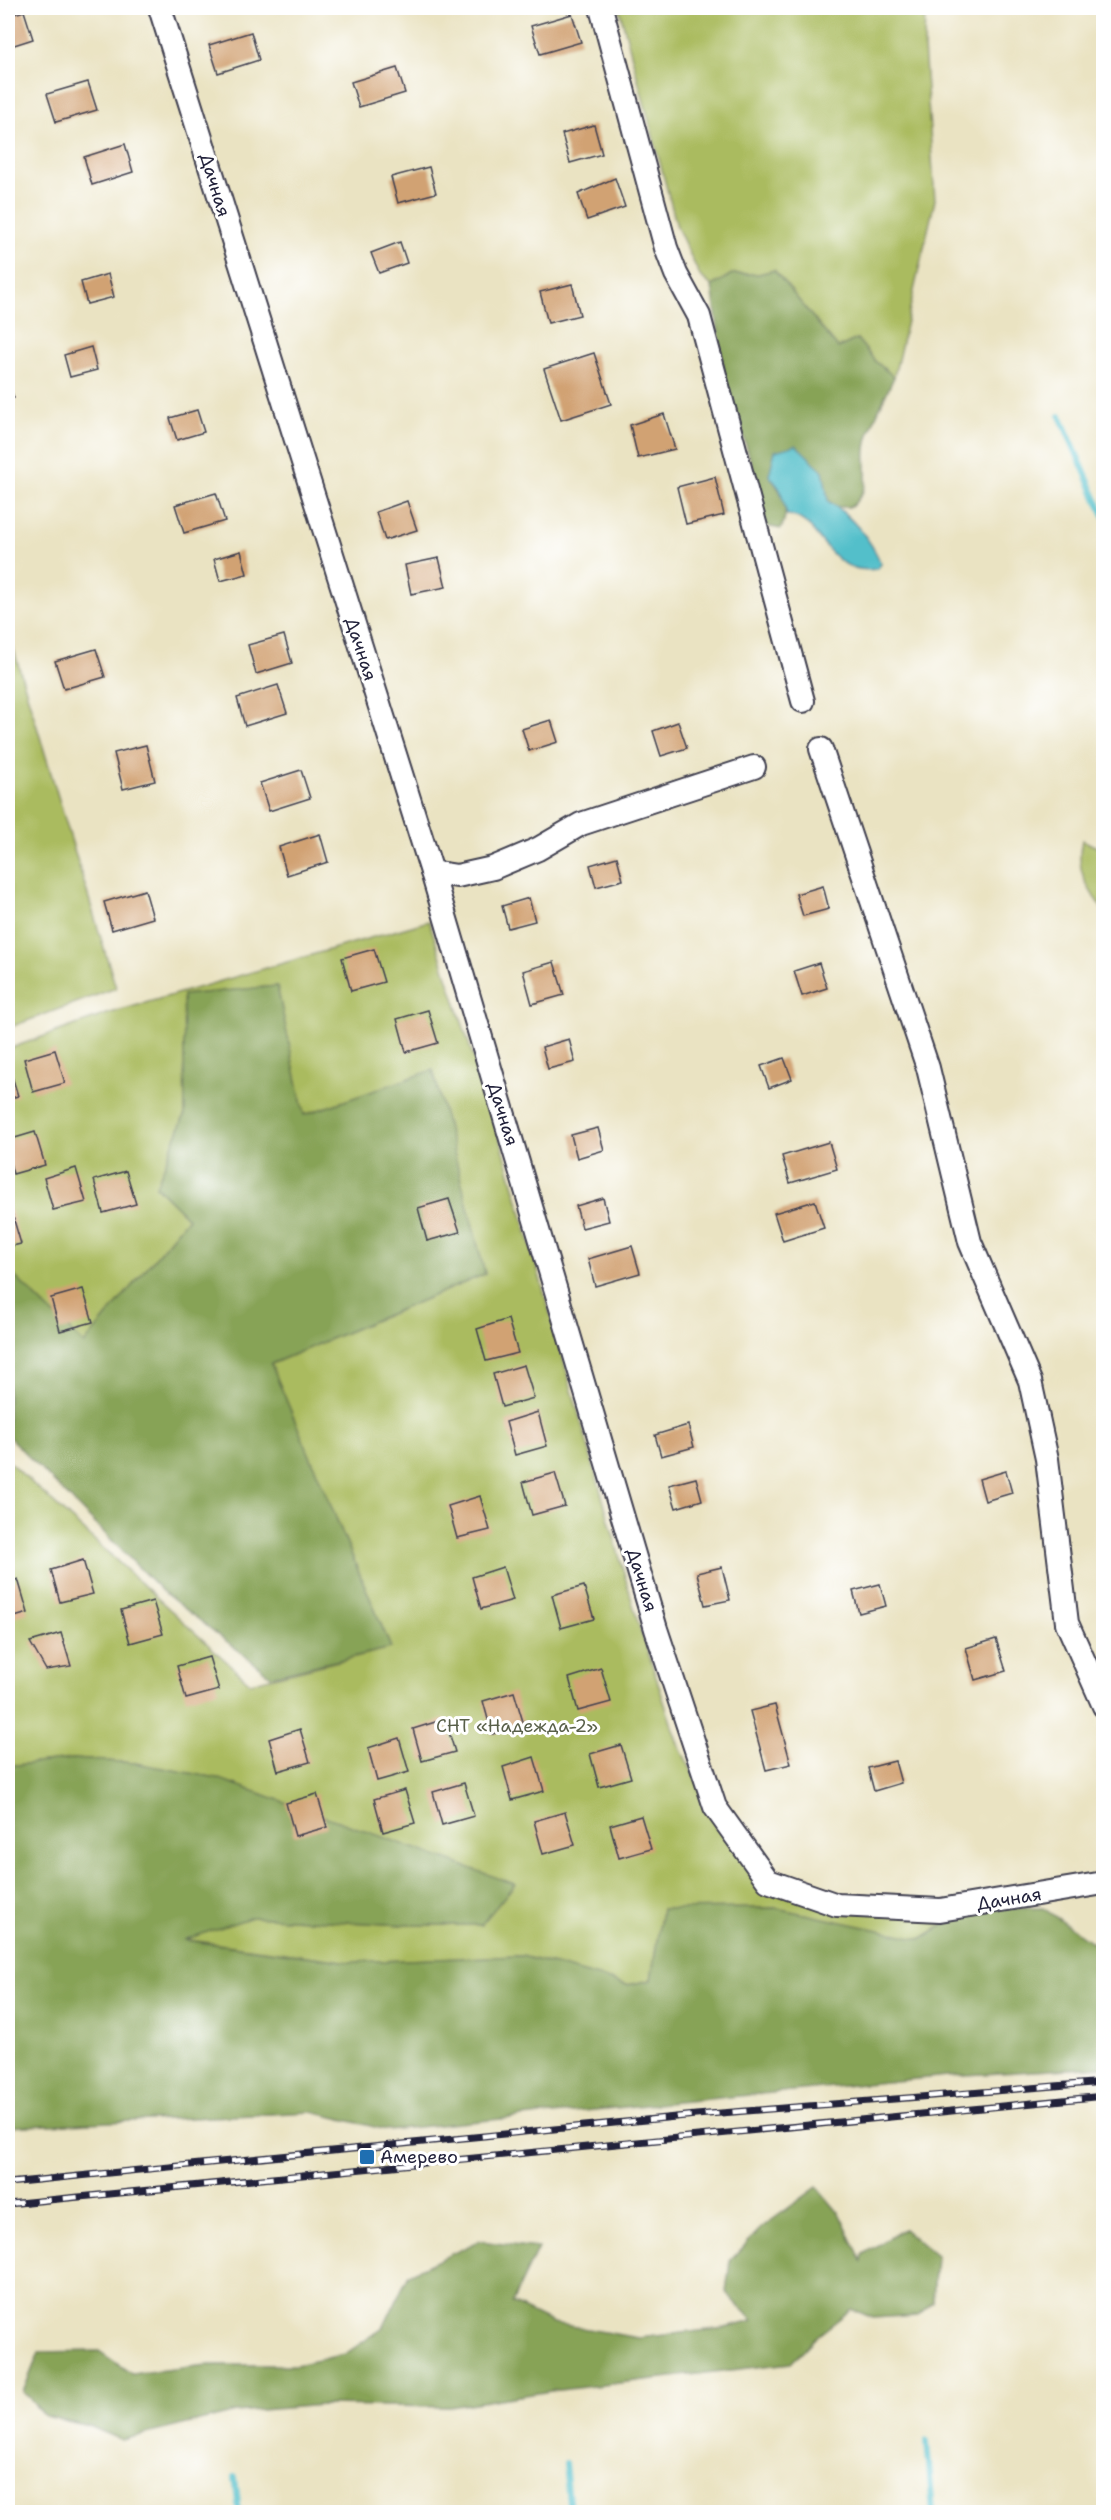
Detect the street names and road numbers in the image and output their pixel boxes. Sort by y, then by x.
street label: Дачная [194,150,236,220]
street label: Дачная [339,614,383,684]
street label: Дачная [482,1079,524,1149]
street label: Дачная [621,1545,663,1615]
street label: Дачная [975,1882,1043,1916]

